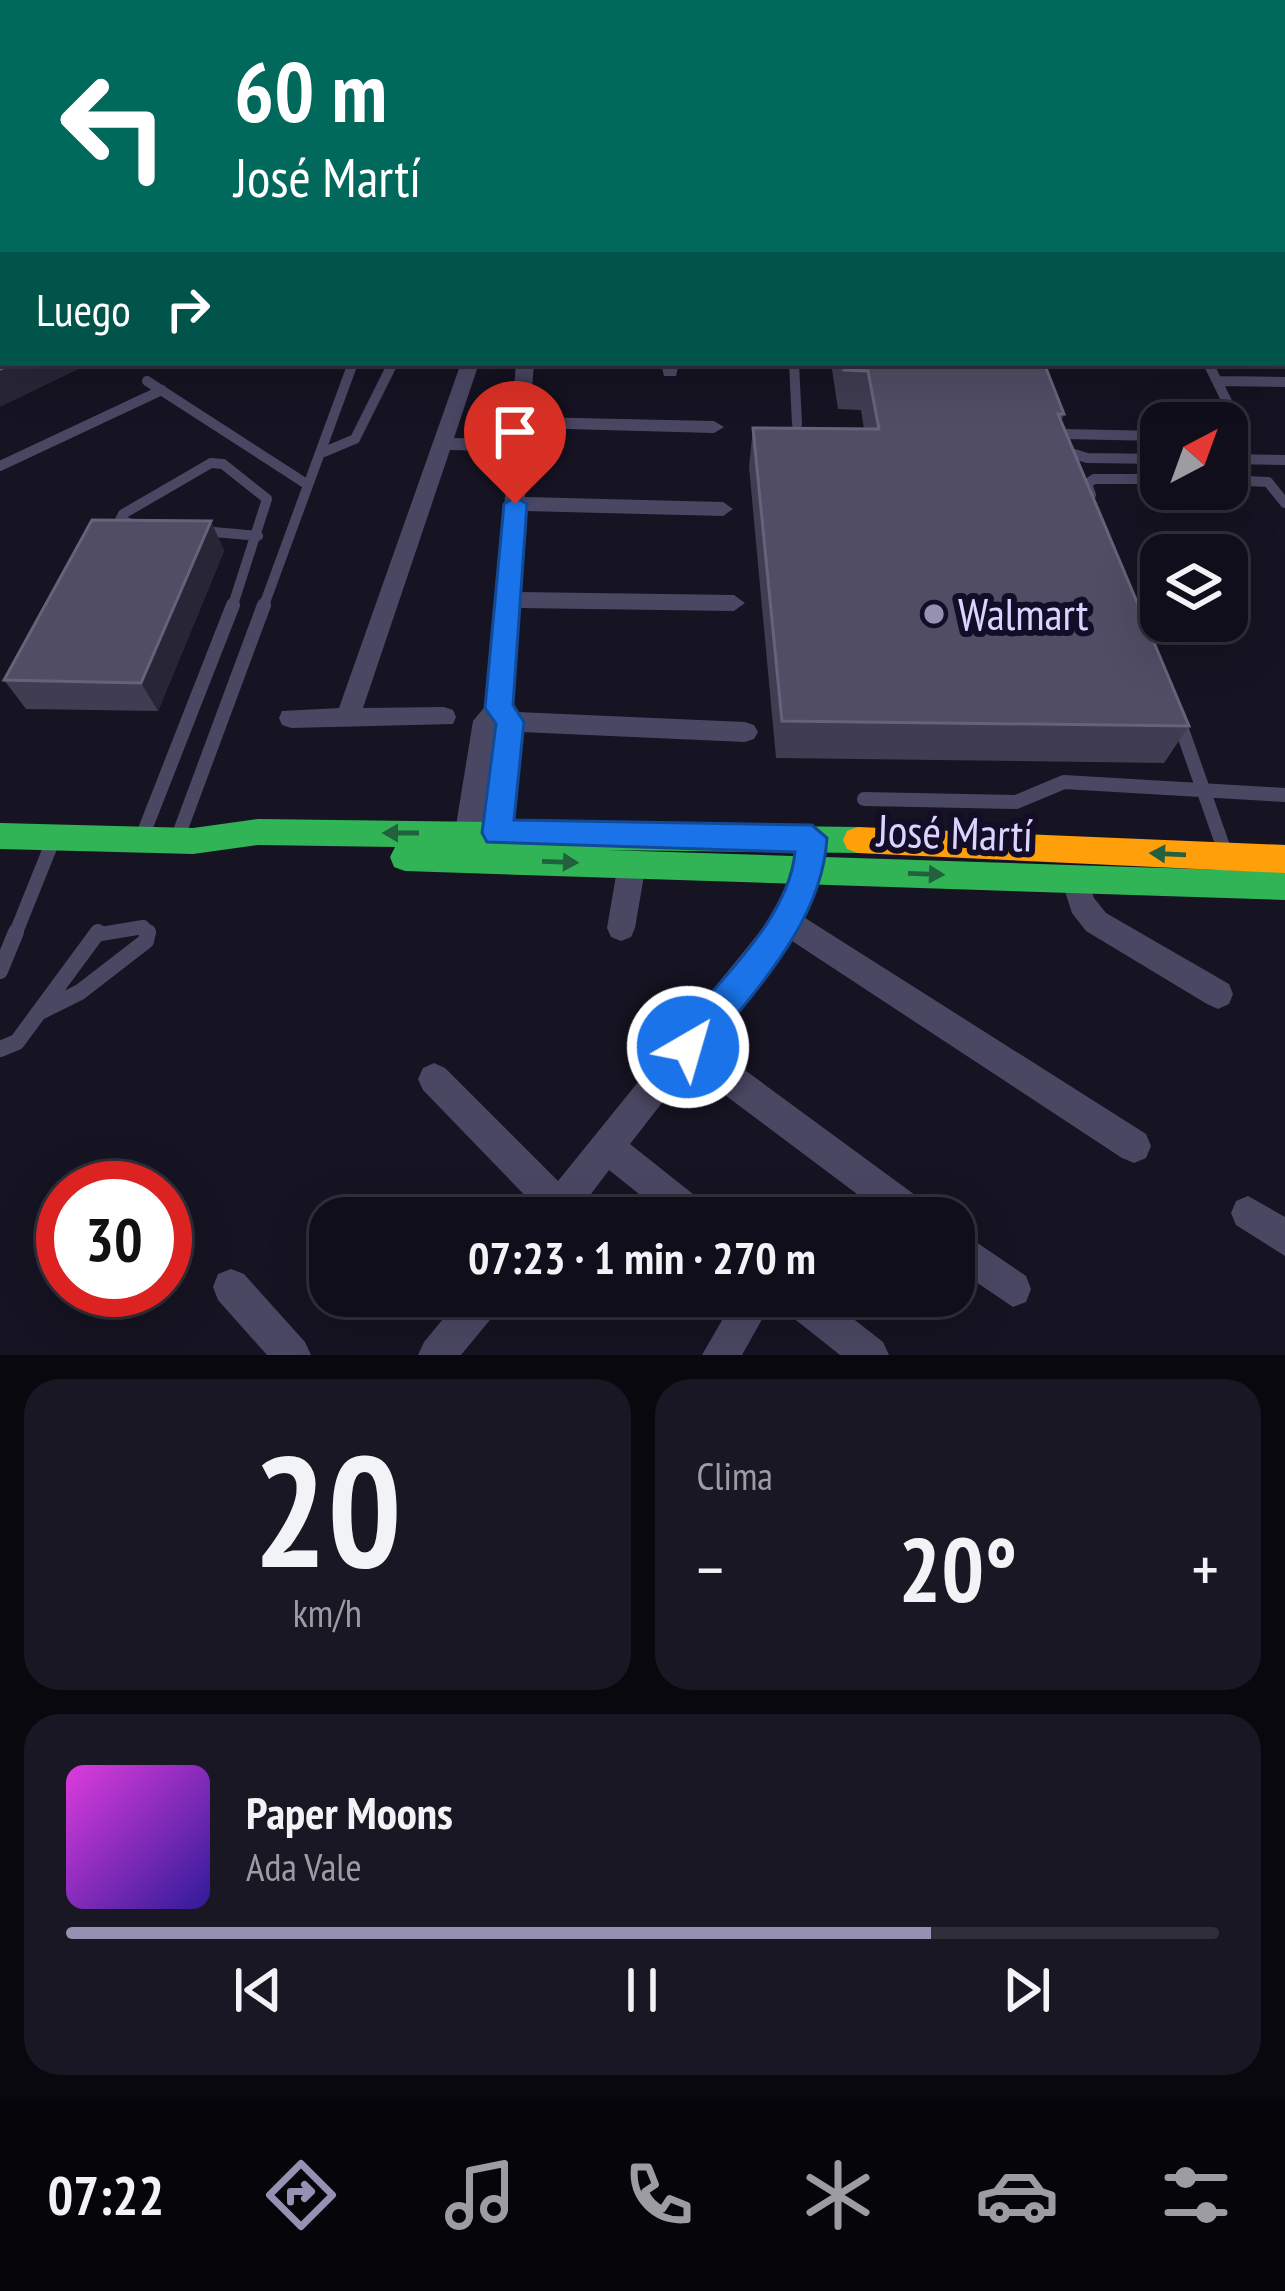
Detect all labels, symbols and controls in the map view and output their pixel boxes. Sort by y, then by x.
text: 60 m [234,36,387,145]
icon: left [36,48,192,204]
text: José Martí [234,142,421,212]
icon: right [155,276,221,342]
text: Luego [36,280,131,338]
pin [464,381,566,504]
icon: arrive [482,399,548,465]
north arrow [1140,402,1248,510]
map controls [1140,402,1248,642]
button: layers [1140,534,1248,642]
place label: Walmart [958,584,1089,642]
marker: Walmart [921,601,947,627]
street label: José Martí [874,800,1034,864]
one-way arrow [381,823,419,843]
one-way arrow [1148,844,1186,863]
one-way arrow [542,852,580,871]
one-way arrow [908,865,946,884]
position arrow [625,984,751,1110]
speed limit sign: 30 [36,1161,192,1317]
text: 07:23 · 1 min · 270 m [468,1228,816,1286]
text: 20 [253,1408,402,1610]
text: Clima [697,1450,773,1501]
text: 20° [898,1510,1017,1627]
text: − [697,1526,724,1611]
text: + [1192,1526,1219,1611]
text: km/h [293,1587,362,1638]
text: Paper Moons [246,1783,453,1841]
text: Ada Vale [246,1841,362,1892]
icon: previous [225,1957,291,2023]
icon: pause [609,1957,675,2023]
icon: next [994,1957,1060,2023]
icon: directions [259,2153,343,2237]
icon: music [438,2153,522,2237]
icon: phone [617,2153,701,2237]
icon: climate [796,2153,880,2237]
icon: car [975,2153,1059,2237]
icon: filters [1154,2153,1238,2237]
text: 07:22 [47,2160,164,2230]

